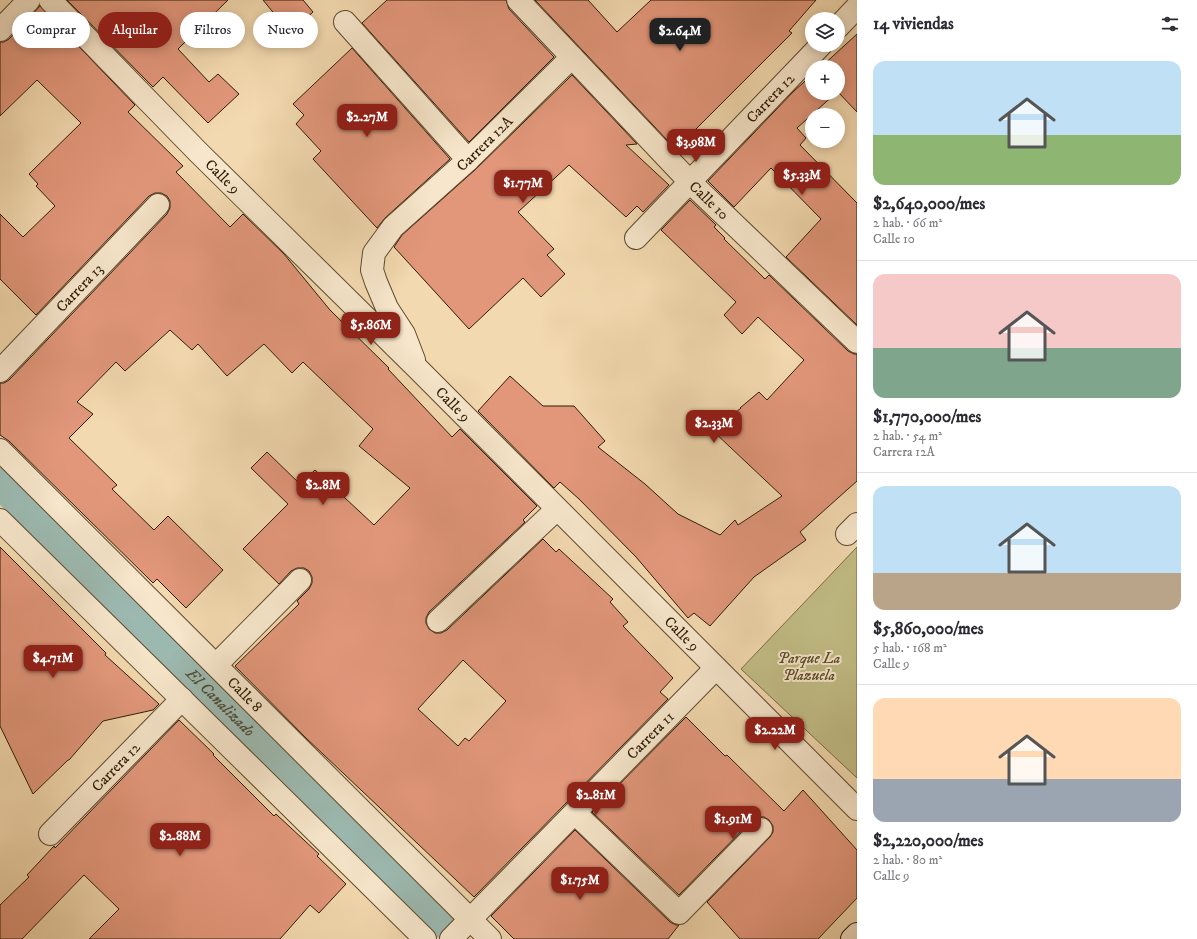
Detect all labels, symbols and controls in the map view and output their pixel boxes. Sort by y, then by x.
chip: Comprar [12,12,90,48]
chip: Alquilar [98,12,172,48]
chip: Filtros [180,12,245,48]
chip: Nuevo [253,12,318,48]
map controls [805,12,845,148]
button: layers [805,12,845,52]
text: 14 viviendas [873,13,954,35]
icon: filters [1159,13,1181,35]
pin: $2.64M [647,18,713,52]
text: $2.64M [659,23,701,39]
button: + [805,60,845,100]
street label: Carrera 12 [742,69,799,127]
icon: home [991,87,1063,159]
pin: $2.27M [334,104,400,138]
button: − [805,108,845,148]
text: $2.27M [346,109,388,125]
street label: Carrera 12A [452,111,517,175]
pin: $3.98M [663,129,729,163]
text: $3.98M [676,134,716,150]
street label: Calle 9 [201,155,245,198]
pin: $5.33M [769,162,835,196]
text: $5.33M [783,167,821,183]
pin: $1.77M [490,170,556,204]
text: $1.77M [503,175,543,191]
street label: Calle 10 [685,177,733,224]
text: $2,640,000/mes [873,193,985,215]
text: 2 hab. · 66 m² [873,215,942,231]
text: Calle 10 [873,231,915,247]
street label: Carrera 13 [52,259,107,316]
icon: home [991,300,1063,372]
pin: $5.86M [338,312,404,346]
text: $5.86M [350,317,392,333]
street label: Calle 9 [432,383,475,426]
text: $1,770,000/mes [873,406,981,428]
pin: $2.33M [681,410,747,444]
text: $2.33M [695,415,733,431]
text: 2 hab. · 54 m² [873,428,942,444]
text: Carrera 12A [873,444,935,460]
pin: $2.8M [295,472,351,506]
text: $2.8M [305,477,341,493]
icon: home [991,512,1063,584]
street label: Calle 9 [660,612,704,655]
text: $5,860,000/mes [873,618,983,640]
text: 5 hab. · 168 m² [873,640,947,656]
pin: $4.71M [20,645,86,679]
park label: Parque La Plazuela [778,649,840,685]
text: $4.71M [33,650,73,666]
text: Calle 9 [873,656,910,672]
water label: El Canalizado [181,663,259,741]
street label: Calle 8 [223,673,267,716]
street label: Carrera 11 [622,707,678,763]
pin: $2.22M [742,717,808,751]
text: $2.22M [754,722,796,738]
icon: home [991,724,1063,796]
street label: Carrera 12 [87,738,145,796]
pin: $2.81M [563,782,629,816]
text: $2.81M [576,787,616,803]
pin: $1.91M [700,806,766,840]
text: $1.91M [714,811,752,827]
pin: $2.88M [147,823,213,857]
text: $2.88M [159,828,201,844]
text: $2,220,000/mes [873,830,983,852]
text: 2 hab. · 80 m² [873,852,942,868]
pin: $1.75M [547,867,613,901]
text: Calle 9 [873,868,910,884]
text: $1.75M [560,872,600,888]

